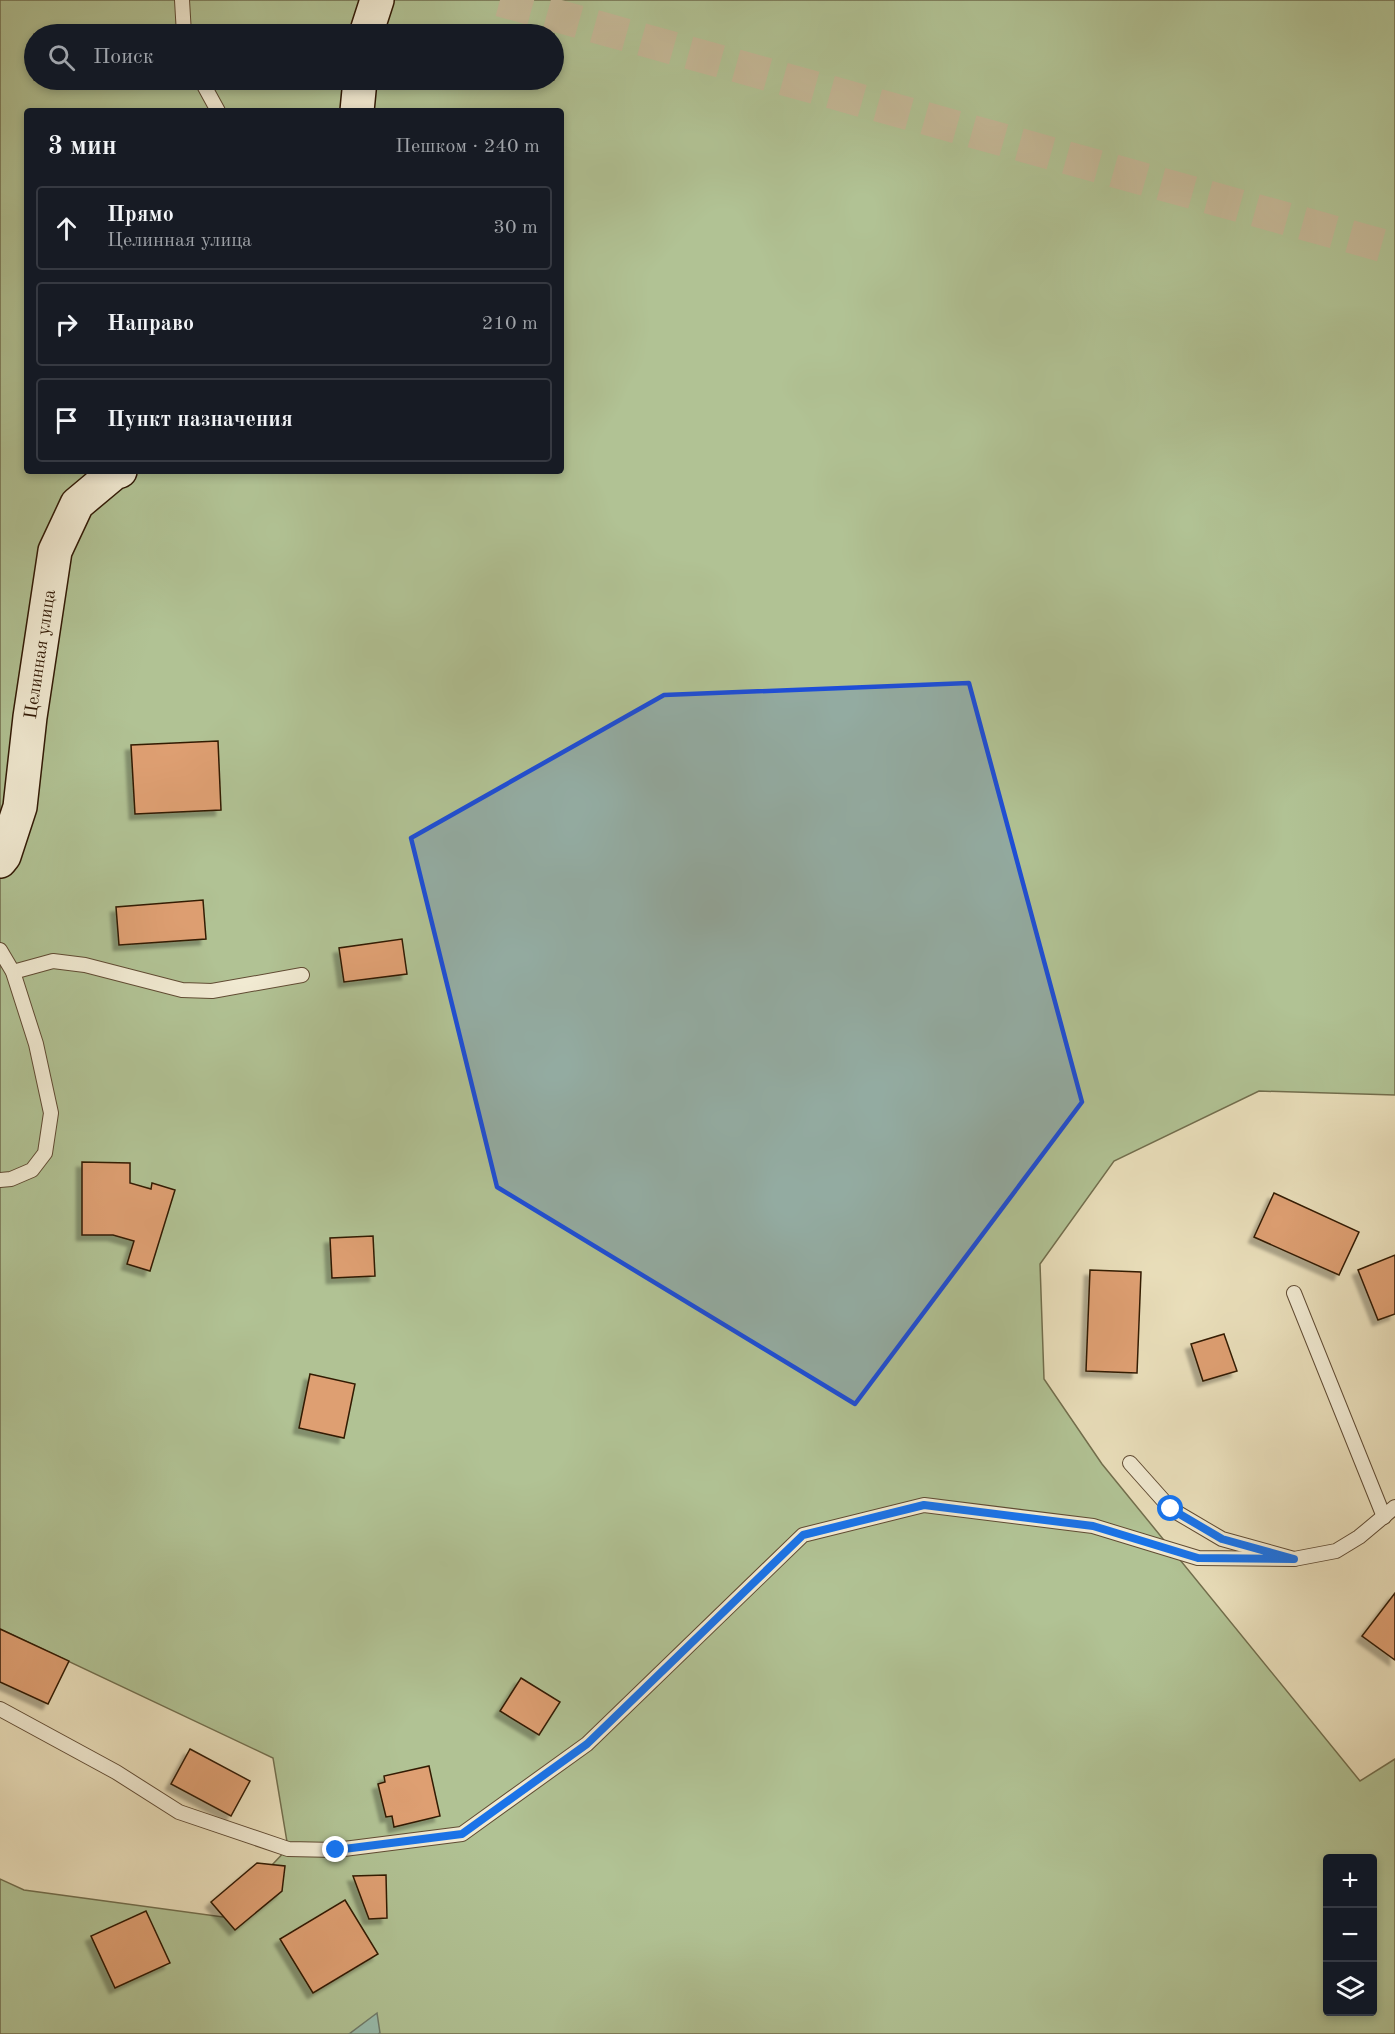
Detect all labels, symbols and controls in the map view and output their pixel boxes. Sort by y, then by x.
search box [24,24,564,90]
icon: search [45,41,78,74]
text: Поиск [93,46,154,68]
text: 3 мин [48,134,117,160]
text: Пешком · 240 m [395,137,540,157]
text: Прямо [107,204,174,226]
icon: ahead [50,212,83,245]
text: 30 m [493,218,538,238]
text: Целинная улица [107,231,252,251]
icon: right [50,308,83,341]
text: Направо [107,313,194,335]
text: 210 m [482,314,538,334]
icon: arrive [50,404,83,437]
text: Пункт назначения [107,409,293,431]
street label: Целинная улица [22,588,59,720]
route start [1157,1495,1183,1521]
route end [322,1836,348,1862]
map controls [1323,1854,1377,2016]
button: + [1323,1854,1377,1908]
button: − [1323,1908,1377,1962]
button: layers [1323,1962,1377,2016]

